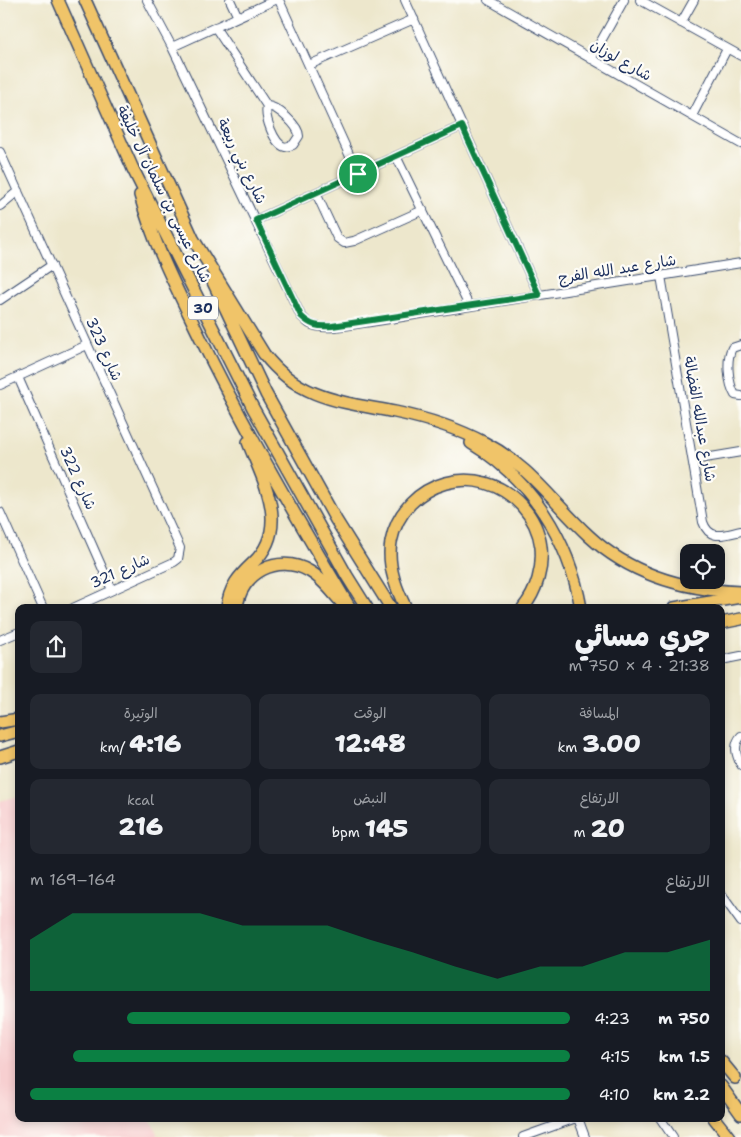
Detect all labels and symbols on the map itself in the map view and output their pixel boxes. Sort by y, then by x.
street label: شارع لوزان [587,34,655,86]
street label: شارع عيسى بن سلمان آل خليفة [112,102,216,286]
street label: شارع بني ربيعة [210,115,271,208]
pin [337,153,379,195]
street label: شارع عبد الله الفرج [557,250,677,288]
road number: 30 [188,296,218,320]
street label: شارع 323 [81,314,127,384]
street label: شارع عبدالله الفضالة [679,355,721,483]
street label: شارع 322 [55,443,101,513]
street label: شارع 321 [87,549,153,593]

